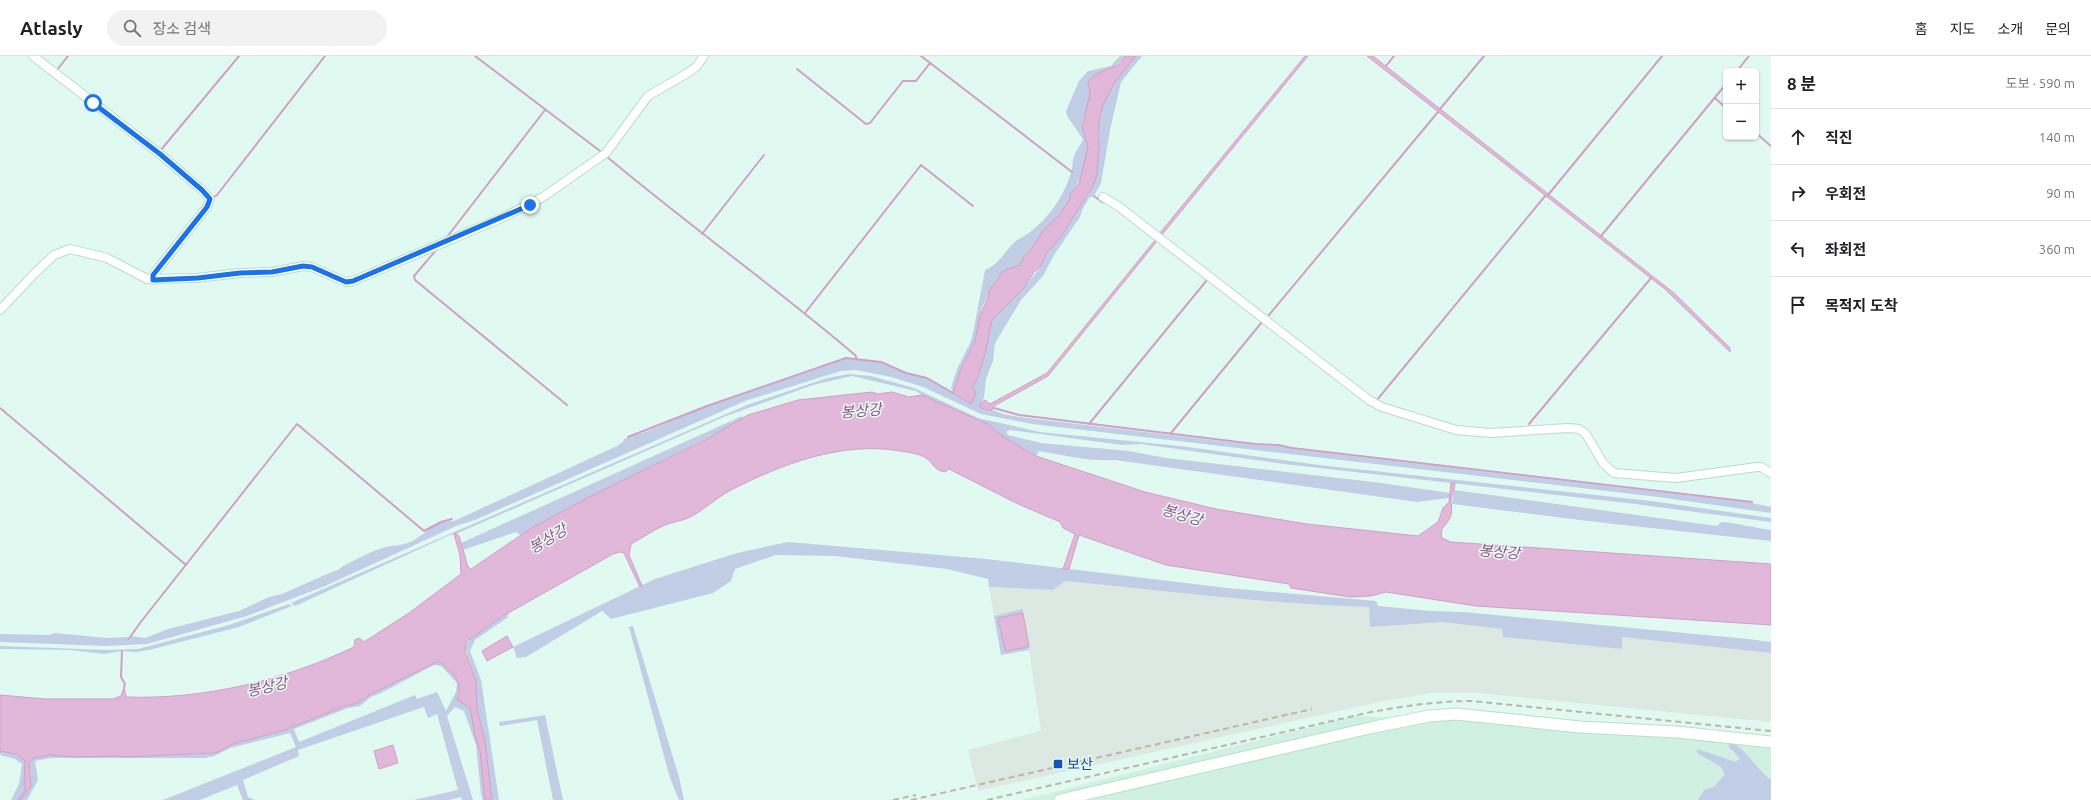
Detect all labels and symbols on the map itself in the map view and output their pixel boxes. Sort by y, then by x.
route start [84,94,102,112]
route end [521,196,539,214]
water label: 봉상강 [840,400,885,421]
water label: 봉상강 [1160,501,1206,529]
water label: 봉상강 [526,519,572,557]
water label: 봉상강 [1478,541,1523,562]
water label: 봉상강 [245,673,291,699]
place label: 보산 [1067,756,1093,772]
marker: 보산 [1052,758,1064,770]

